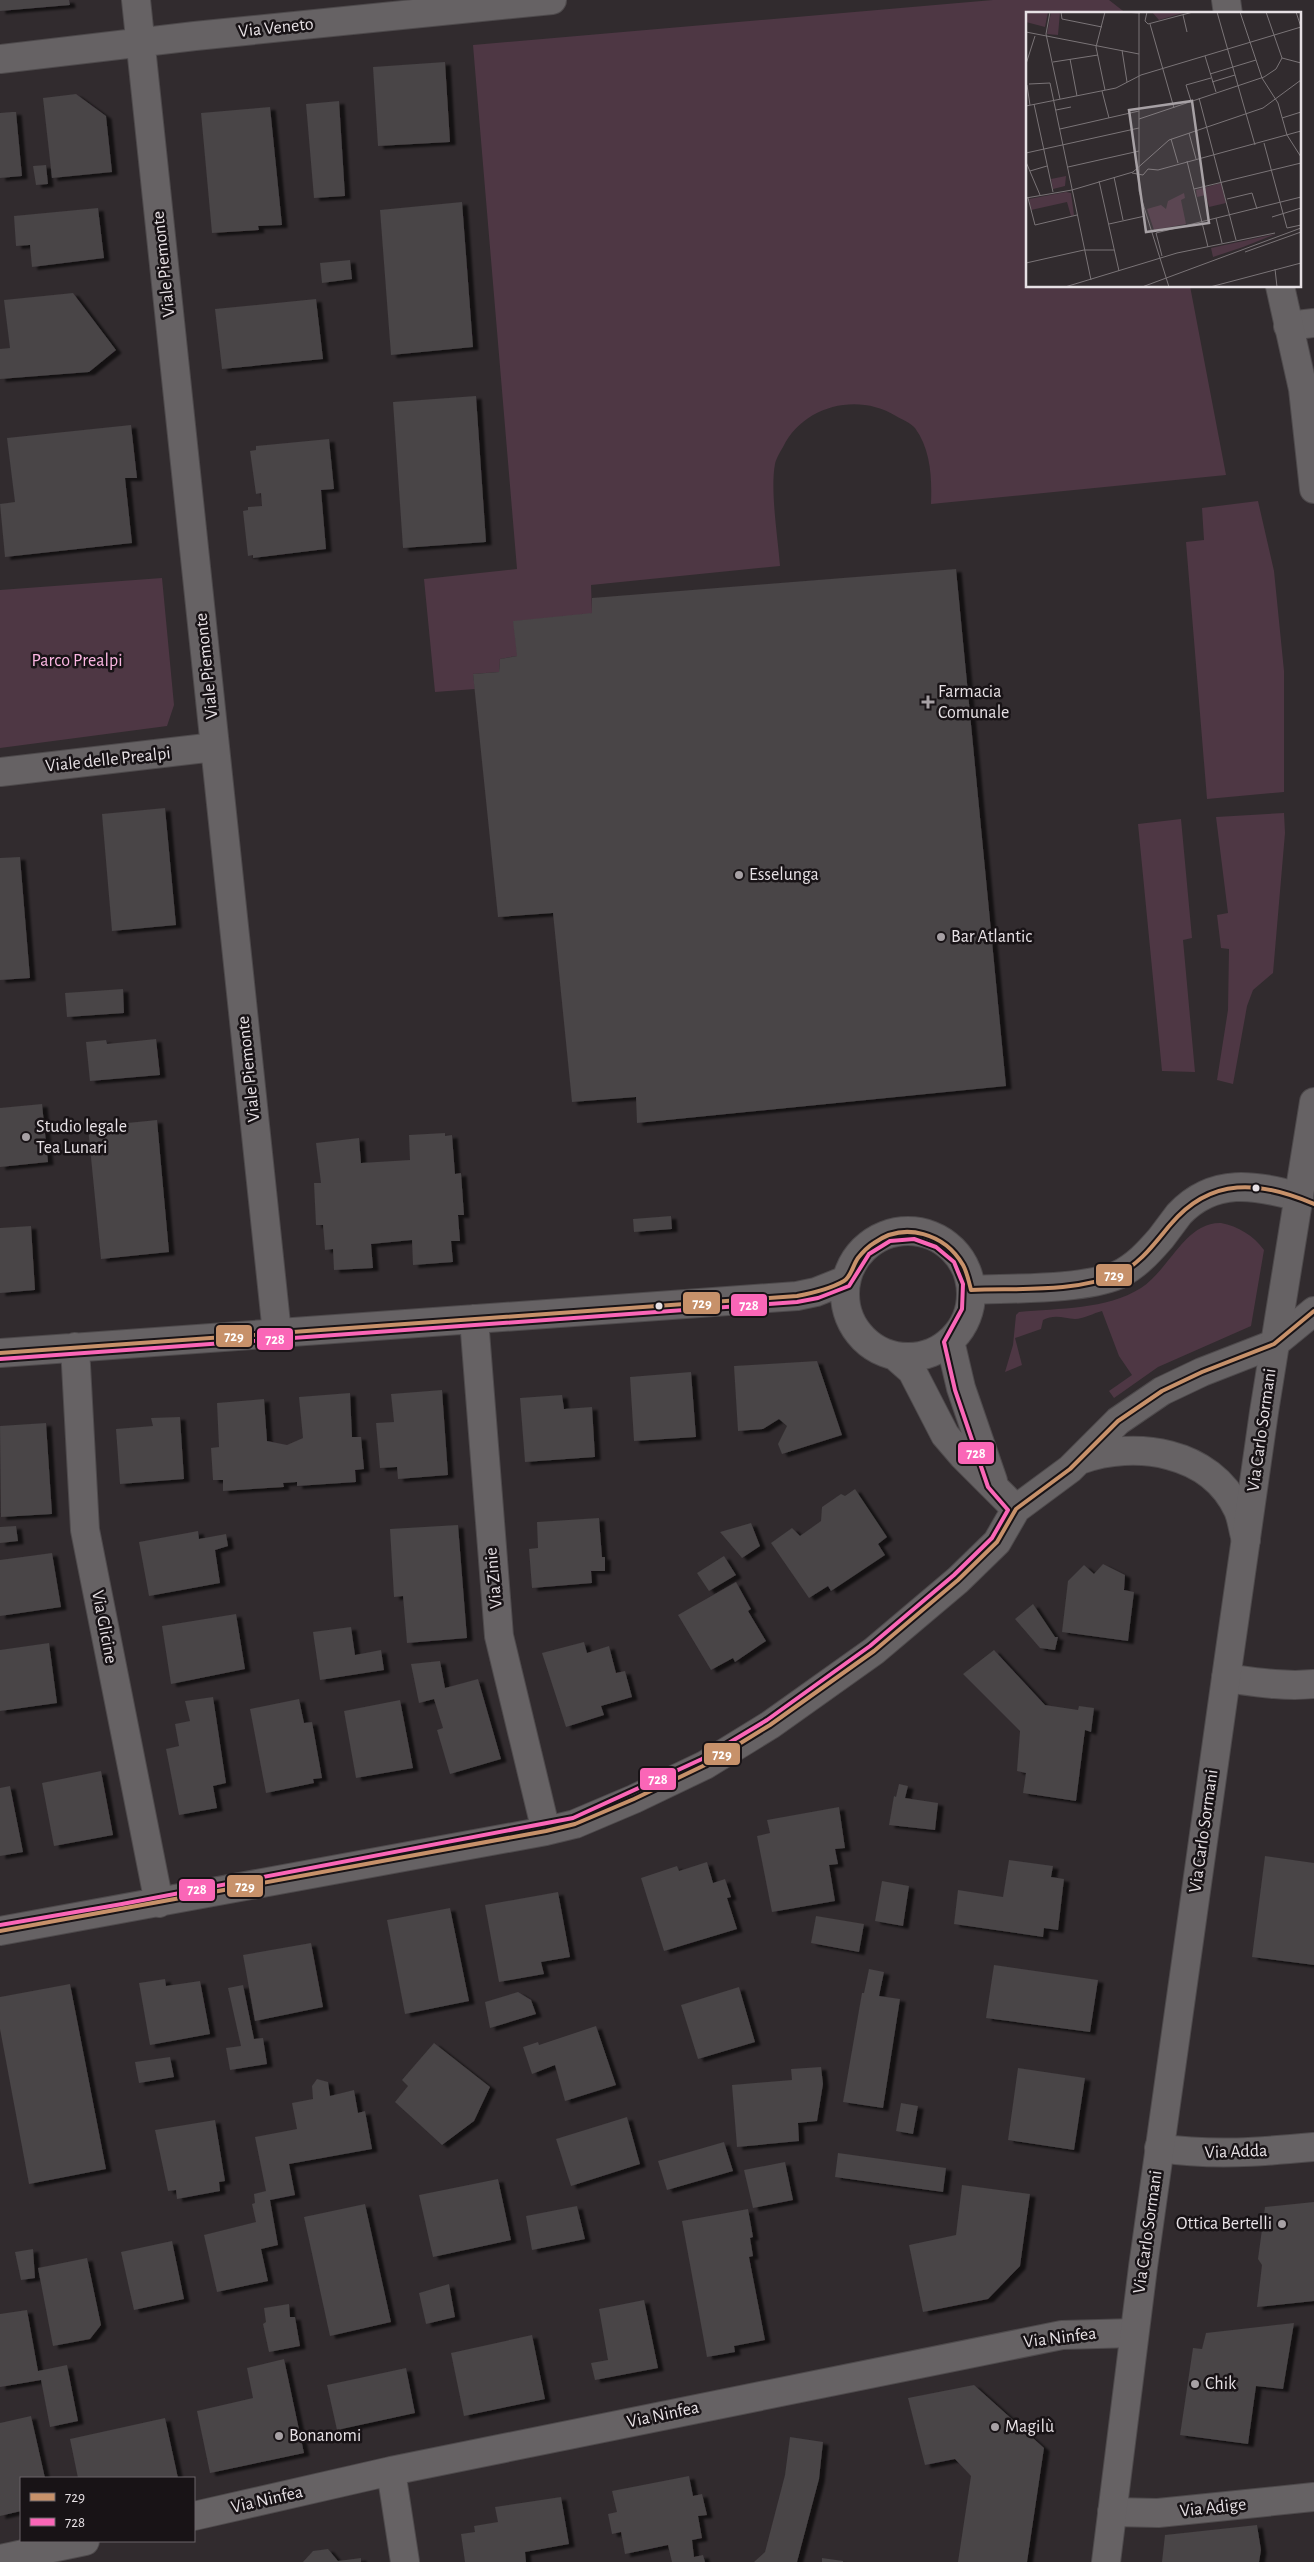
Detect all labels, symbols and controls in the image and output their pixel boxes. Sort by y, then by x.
inset map [1026,12,1302,288]
street label: Via Veneto [238,15,315,41]
street label: Viale Piemonte [149,210,179,318]
street label: Viale Piemonte [192,612,222,720]
park label: Parco Prealpi [31,652,123,670]
place label: Farmacia Comunale [938,683,1009,722]
marker: Farmacia Comunale [922,696,934,708]
street label: Viale delle Prealpi [44,744,172,776]
place label: Esselunga [749,866,819,884]
marker: Esselunga [733,869,745,881]
place label: Bar Atlantic [951,928,1032,946]
marker: Bar Atlantic [935,931,947,943]
street label: Viale Piemonte [234,1015,264,1123]
place label: Studio legale Tea Lunari [36,1118,127,1157]
marker: Studio legale Tea Lunari [20,1131,32,1143]
unlabelled marker [1251,1183,1261,1193]
line badge: 729 [1095,1263,1133,1287]
text: 729 [1104,1269,1124,1283]
line badge: 729 [682,1291,721,1315]
line badge: 728 [730,1293,768,1317]
text: 729 [692,1297,712,1311]
text: 728 [739,1299,759,1313]
unlabelled marker [654,1301,664,1311]
line badge: 729 [215,1324,253,1348]
line badge: 728 [256,1327,294,1351]
text: 729 [224,1330,244,1344]
text: 728 [265,1333,285,1347]
street label: Via Carlo Sormani [1244,1367,1280,1493]
line badge: 728 [957,1441,995,1465]
text: 728 [966,1447,986,1461]
street label: Via Zinie [482,1547,506,1609]
street label: Via Glicine [88,1589,120,1665]
line badge: 729 [703,1742,741,1766]
text: 729 [712,1748,732,1762]
line badge: 728 [639,1767,677,1791]
street label: Via Carlo Sormani [1186,1768,1222,1894]
text: 728 [648,1773,668,1787]
line badge: 729 [226,1874,264,1898]
line badge: 728 [178,1878,216,1902]
text: 729 [235,1880,255,1894]
text: 728 [187,1883,207,1897]
street label: Via Adda [1204,2142,1268,2162]
street label: Via Carlo Sormani [1130,2169,1166,2295]
place label: Ottica Bertelli [1176,2215,1272,2233]
marker: Ottica Bertelli [1276,2218,1288,2230]
street label: Via Ninfea [1023,2325,1097,2351]
place label: Chik [1205,2375,1237,2393]
marker: Chik [1189,2378,1201,2390]
street label: Via Ninfea [625,2399,701,2431]
place label: Magilù [1005,2418,1054,2436]
marker: Magilù [989,2421,1001,2433]
place label: Bonanomi [289,2427,361,2445]
marker: Bonanomi [273,2430,285,2442]
legend [20,2477,195,2542]
street label: Via Ninfea [229,2483,305,2517]
text: 729 [65,2490,85,2505]
street label: Via Adige [1179,2496,1247,2520]
text: 728 [65,2515,85,2530]

